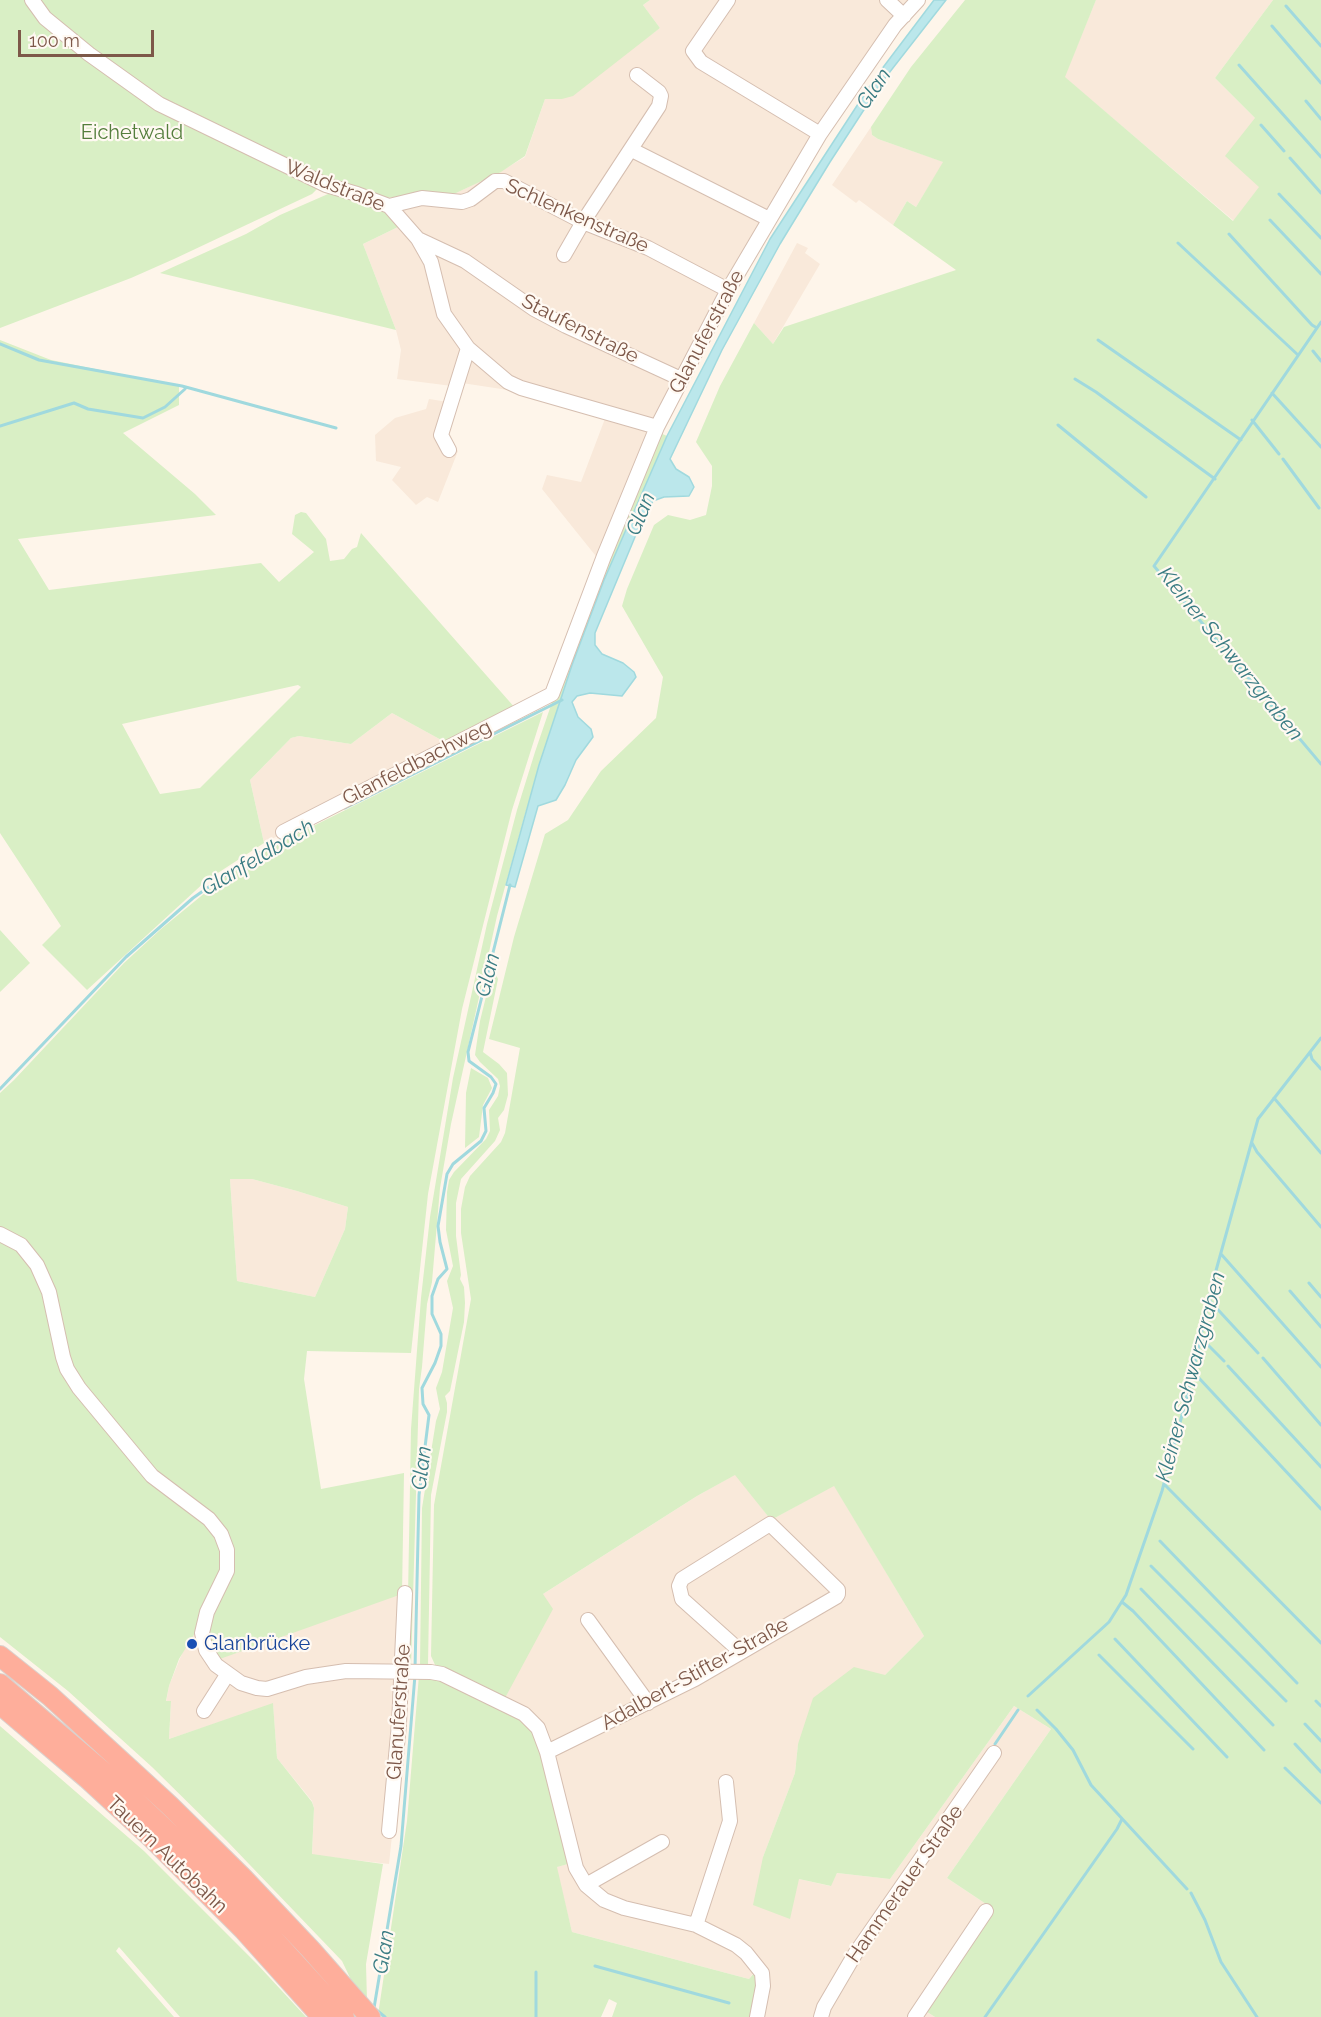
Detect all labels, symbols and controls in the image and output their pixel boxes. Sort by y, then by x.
scale bar [21,18,158,56]
text: 100 m [29,30,80,51]
water label: Glan [851,64,897,114]
park label: Eichetwald [81,121,183,145]
street label: Waldstraße [282,155,388,217]
street label: Schlenkenstraße [502,174,652,258]
street label: Glanuferstraße [664,266,750,398]
street label: Staufenstraße [517,289,643,369]
water label: Glan [621,489,661,539]
water label: Kleiner Schwarzgraben [1152,562,1308,746]
street label: Glanfeldbachweg [339,715,495,811]
water label: Glanfeldbach [197,814,319,902]
water label: Glan [470,950,506,1000]
water label: Kleiner Schwarzgraben [1151,1269,1231,1485]
water label: Glan [407,1445,437,1491]
street label: Adalbert-Stifter-Straße [597,1613,793,1735]
place label: Glanbrücke [204,1632,310,1656]
marker: Glanbrücke [185,1637,199,1651]
street label: Glanuferstraße [382,1643,416,1781]
street label: Tauern Autobahn [102,1791,232,1919]
street label: Hammerauer Straße [842,1801,968,1967]
water label: Glan [368,1928,400,1976]

